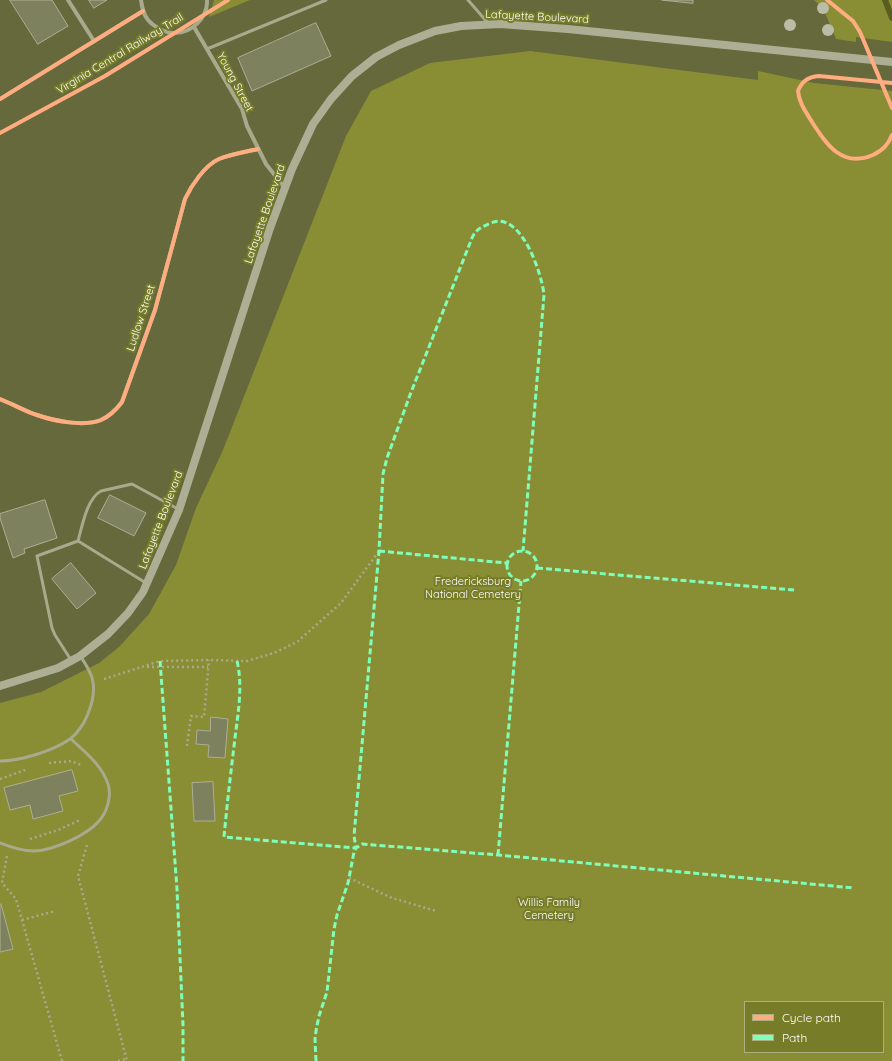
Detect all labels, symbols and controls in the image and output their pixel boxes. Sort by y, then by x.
street label: Lafayette Boulevard [485,8,589,26]
street label: Virginia Central Railway Trail [54,11,186,97]
street label: Young Street [214,50,256,114]
street label: Lafayette Boulevard [242,163,288,265]
street label: Ludlow Street [124,283,158,353]
street label: Lafayette Boulevard [136,469,186,571]
park label: Fredericksburg National Cemetery [425,575,521,601]
park label: Willis Family Cemetery [518,896,580,922]
legend [744,1001,884,1053]
text: Cycle path [782,1010,841,1025]
text: Path [782,1030,807,1045]

